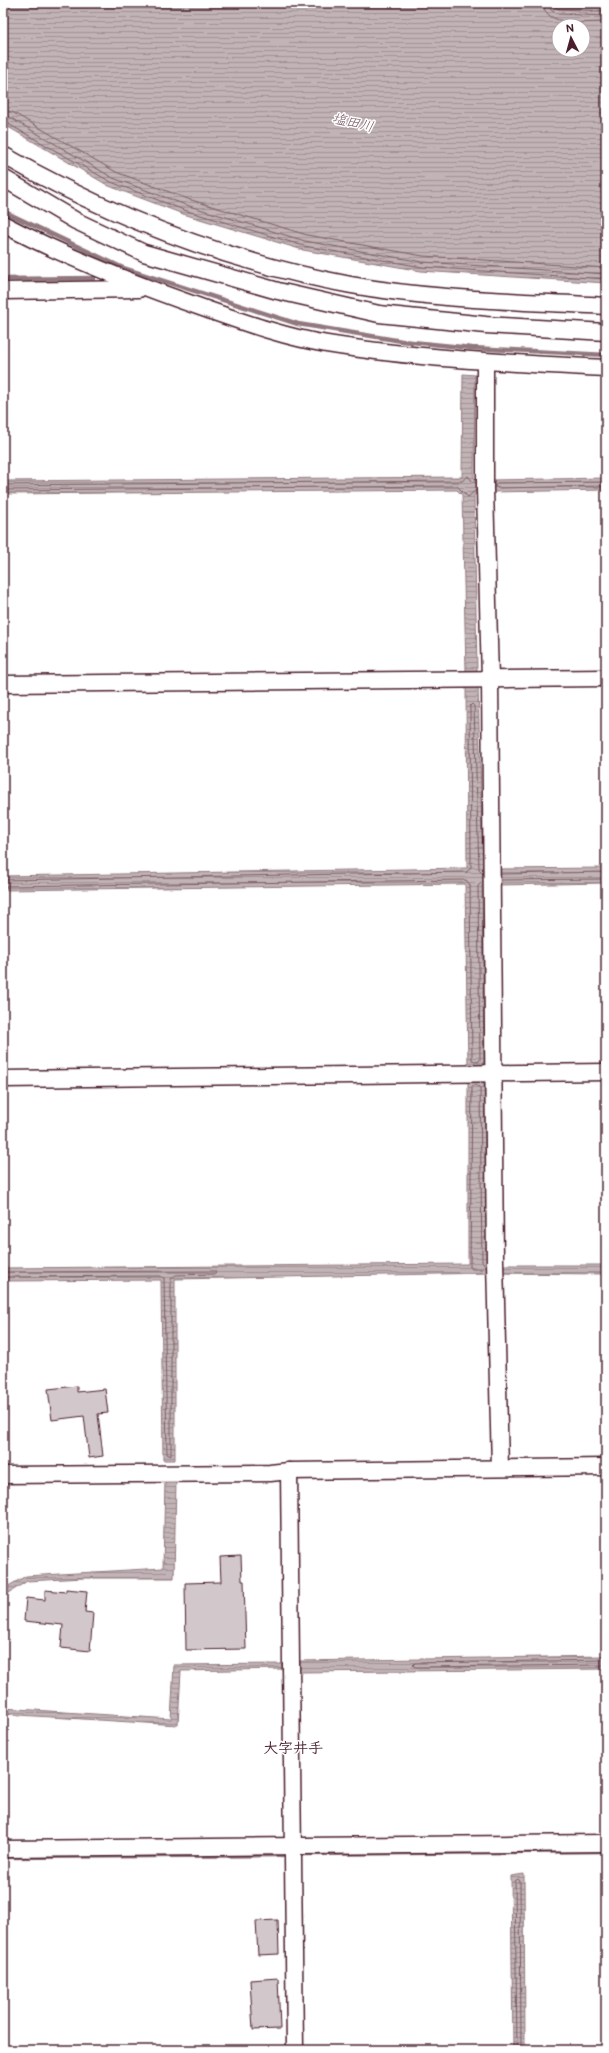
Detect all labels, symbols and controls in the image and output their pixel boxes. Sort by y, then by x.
north arrow [551,18,591,58]
text: N [565,22,575,35]
water label: 塩田川 [331,109,375,135]
district label: 大字井手 [263,1739,323,1758]

